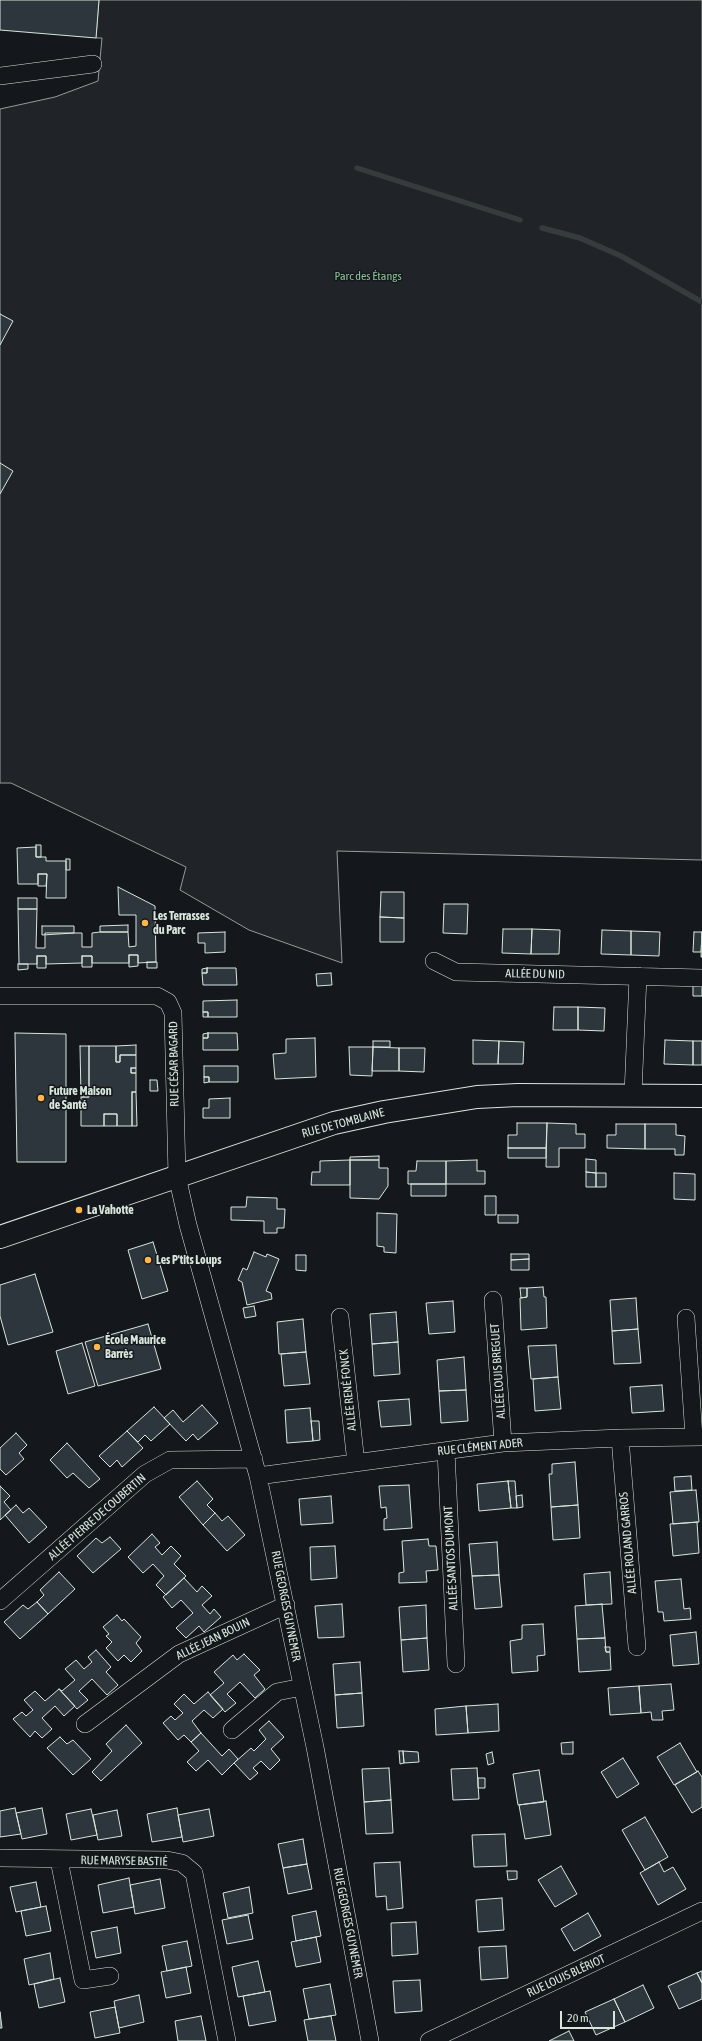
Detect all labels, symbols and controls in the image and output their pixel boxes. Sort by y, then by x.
park label: Parc des Étangs [334,269,402,283]
place label: Les Terrasses du Parc [153,909,210,937]
marker: Les Terrasses du Parc [140,918,150,928]
street label: ALLÉE DU NID [505,966,565,982]
street label: RUE CÉSAR BAGARD [166,1021,182,1107]
place label: Future Maison de Santé [49,1084,111,1112]
marker: Future Maison de Santé [36,1093,46,1103]
street label: RUE DE TOMBLAINE [300,1105,386,1141]
place label: La Vahotte [87,1203,134,1217]
marker: La Vahotte [74,1205,84,1215]
place label: Les P'tits Loups [156,1253,221,1267]
marker: Les P'tits Loups [143,1255,153,1265]
street label: ALLÉE LOUIS BREGUET [487,1323,509,1419]
place label: École Maurice Barrès [105,1333,166,1361]
marker: École Maurice Barrès [92,1342,102,1352]
street label: ALLÉE RENÉ FONCK [337,1348,359,1432]
street label: RUE CLÉMENT ADER [437,1435,523,1459]
street label: ALLÉE PIERRE DE COUBERTIN [45,1471,149,1563]
street label: ALLÉE ROLAND GARROS [616,1492,640,1594]
street label: ALLÉE SANTOS DUMONT [441,1505,461,1611]
street label: RUE GEORGES GUYNEMER [268,1549,304,1663]
street label: ALLÉE JEAN BOUIN [174,1615,252,1663]
street label: RUE MARYSE BASTIÉ [80,1853,168,1869]
street label: RUE GEORGES GUYNEMER [330,1866,366,1980]
street label: RUE LOUIS BLÉRIOT [525,1952,607,2000]
scale bar [562,2003,617,2029]
text: 20 m [567,2011,589,2025]

